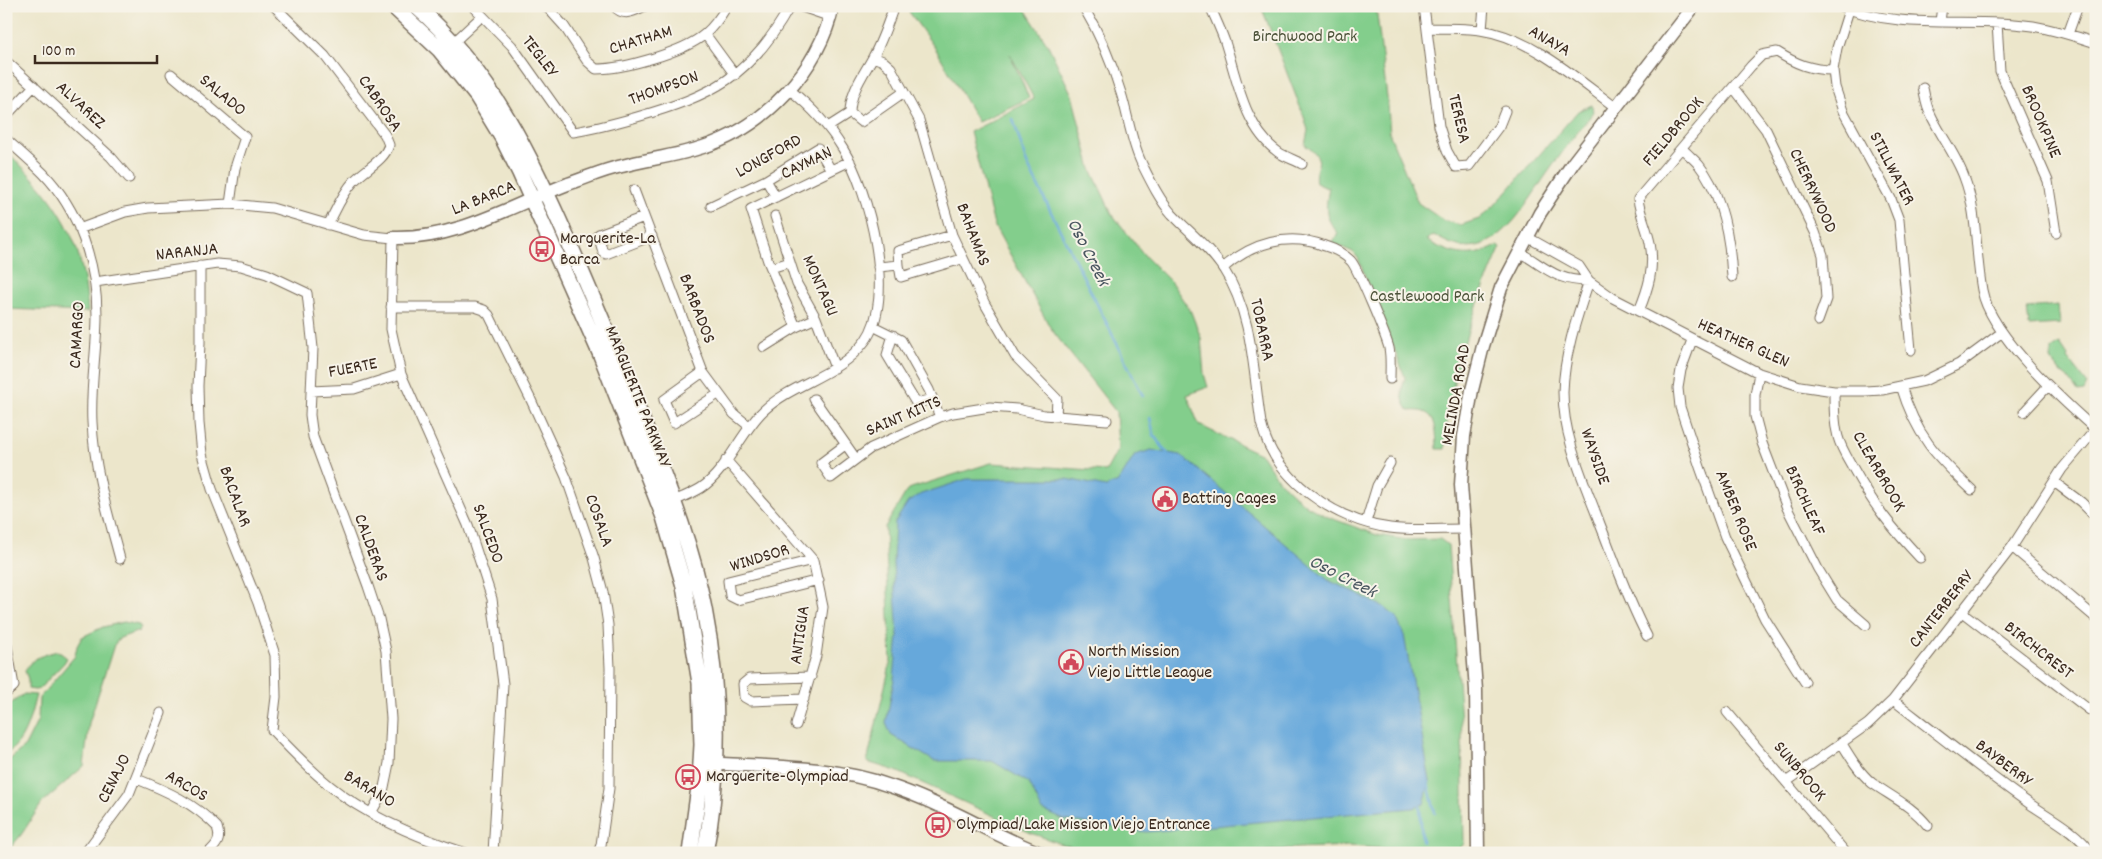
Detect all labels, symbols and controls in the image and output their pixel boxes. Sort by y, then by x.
street label: CHATHAM [606,20,676,62]
street label: ANAYA [1523,20,1575,64]
park label: Birchwood Park [1253,25,1357,50]
street label: TEGLEY [515,31,564,84]
scale bar [35,32,158,64]
text: 100 m [42,41,75,63]
street label: THOMPSON [626,65,702,113]
street label: SALADO [193,69,251,123]
street label: CABROSA [351,70,407,138]
street label: ALVAREZ [49,76,111,136]
street label: BROOKPINE [2013,82,2067,162]
street label: TERESA [1440,92,1476,146]
street label: FIELDBROOK [1637,92,1711,172]
street label: STILLWATER [1862,128,1920,210]
street label: LONGFORD [731,129,807,185]
street label: CAYMAN [777,141,837,187]
street label: CHERRYWOOD [1782,145,1842,237]
street label: LA BARCA [448,175,520,223]
street label: BAHAMAS [949,200,995,270]
water label: Oso Creek [1058,215,1117,293]
place label: Marguerite-La Barca [560,227,656,273]
bus stop icon: Marguerite-La Barca [529,236,555,262]
street label: NARANJA [155,237,220,269]
street label: MONTAGU [794,251,844,321]
street label: BARBADOS [671,270,721,348]
park label: Castlewood Park [1370,285,1484,310]
street label: TOBARRA [1242,296,1280,364]
street label: CAMARGO [64,301,92,369]
street label: HEATHER GLEN [1693,313,1793,375]
street label: MARGUERITE PARKWAY [597,322,677,473]
street label: MELINDA ROAD [1436,343,1478,447]
street label: FUERTE [327,352,379,386]
street label: SAINT KITTS [862,390,946,444]
street label: WAYSIDE [1573,426,1615,488]
street label: CLEARBROOK [1845,427,1911,517]
street label: BIRCHLEAF [1777,462,1831,540]
street label: BACALAR [211,463,257,531]
street label: AMBER ROSE [1707,467,1763,555]
public building icon: Batting Cages [1152,486,1178,512]
place label: Batting Cages [1182,487,1277,512]
street label: COSALA [577,491,619,551]
street label: SALCEDO [465,501,509,567]
street label: CALDERAS [346,511,394,585]
street label: WINDSOR [727,538,793,580]
water label: Oso Creek [1304,549,1382,608]
street label: CANTERBERRY [1904,565,1981,654]
street label: ANTIGUA [785,604,818,666]
street label: BIRCHCREST [1998,616,2078,686]
place label: North Mission Viejo Little League [1088,640,1212,686]
public building icon: North Mission Viejo Little League [1058,649,1084,675]
street label: BAYBERRY [1969,734,2038,795]
street label: SUNBROOK [1766,736,1832,808]
street label: CENAJO [92,750,138,808]
bus stop icon: Marguerite-Olympiad [675,764,701,790]
street label: ARCOS [160,765,212,809]
street label: BARANO [338,765,400,815]
place label: Marguerite-Olympiad [706,765,849,790]
bus stop icon: Olympiad/Lake Mission Viejo Entrance [925,812,951,838]
place label: Olympiad/Lake Mission Viejo Entrance [956,813,1210,838]

